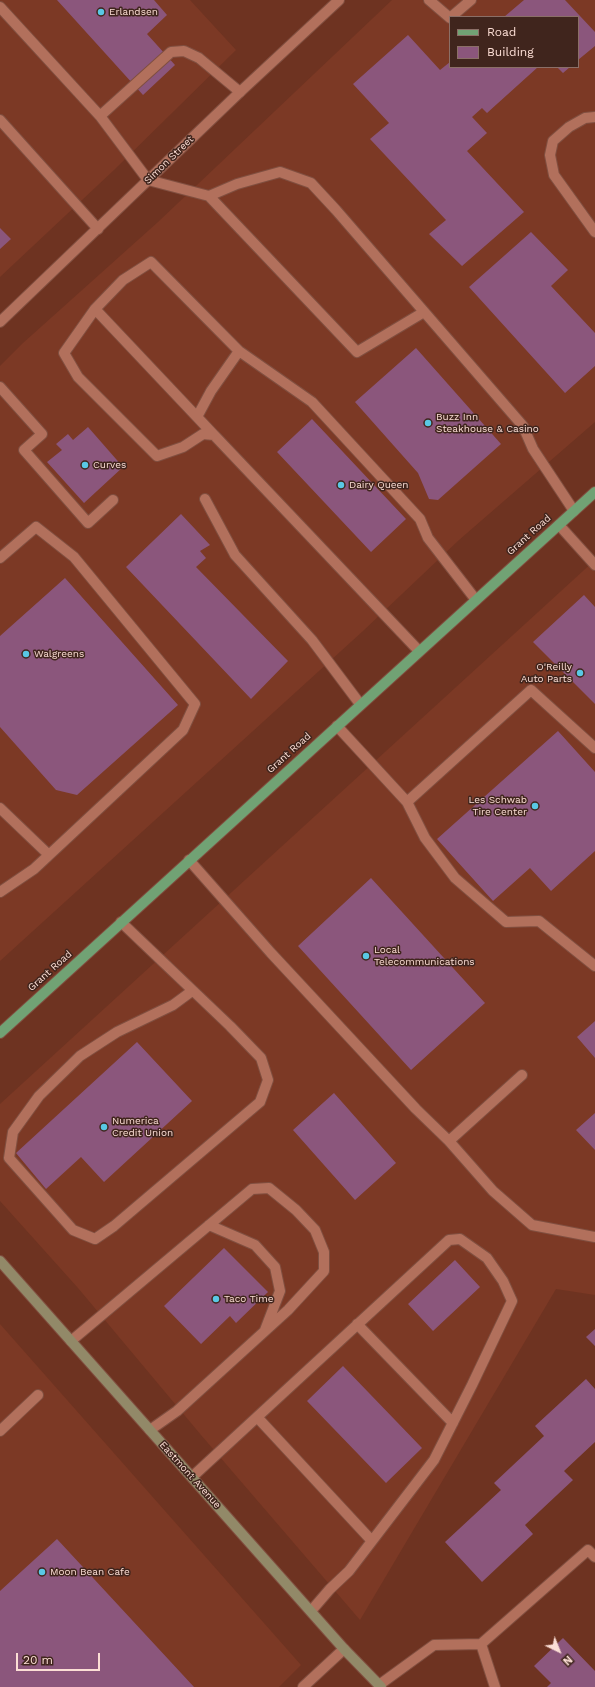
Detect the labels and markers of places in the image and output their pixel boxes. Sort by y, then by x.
place label: Erlandsen [109,6,158,18]
marker: Erlandsen [96,7,106,17]
place label: Buzz Inn Steakhouse & Casino [436,411,539,434]
marker: Buzz Inn Steakhouse & Casino [423,418,433,428]
place label: Curves [93,459,126,471]
marker: Curves [80,460,90,470]
place label: Dairy Queen [349,479,409,491]
marker: Dairy Queen [336,480,346,490]
place label: Walgreens [34,648,84,660]
marker: Walgreens [21,649,31,659]
place label: O'Reilly Auto Parts [521,661,572,684]
marker: O'Reilly Auto Parts [575,668,585,678]
place label: Les Schwab Tire Center [468,794,527,818]
marker: Les Schwab Tire Center [530,801,540,811]
place label: Local Telecommunications [374,944,475,968]
marker: Local Telecommunications [361,951,371,961]
place label: Numerica Credit Union [112,1115,173,1138]
marker: Numerica Credit Union [99,1122,109,1132]
place label: Taco Time [224,1293,274,1305]
marker: Taco Time [211,1294,221,1304]
place label: Moon Bean Cafe [50,1566,130,1578]
marker: Moon Bean Cafe [37,1567,47,1577]

